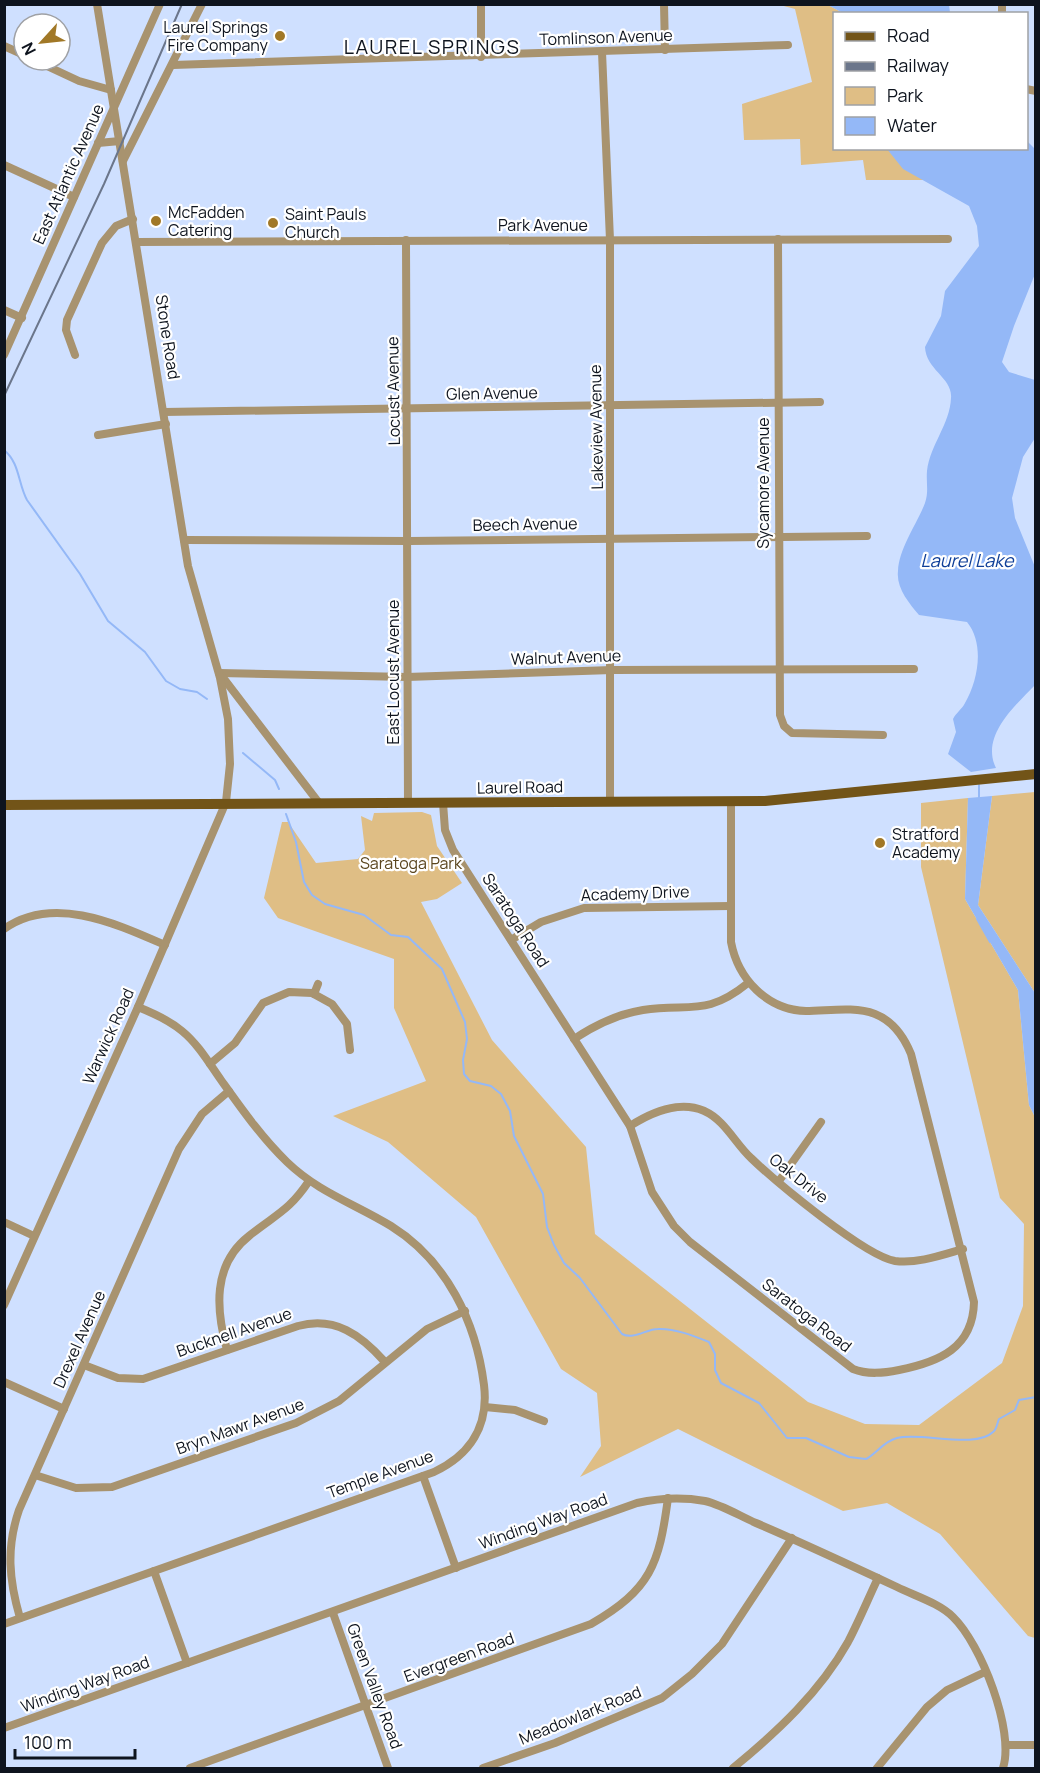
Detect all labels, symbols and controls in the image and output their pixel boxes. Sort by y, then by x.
north arrow [12,12,72,72]
legend [833,12,1028,150]
place label: Laurel Springs Fire Company [163,16,269,56]
text: Road [887,23,930,47]
street label: Tomlinson Avenue [539,24,673,50]
marker: Laurel Springs Fire Company [273,29,287,43]
district label: LAUREL SPRINGS [344,33,520,60]
text: N [16,39,41,59]
text: Railway [887,53,949,77]
text: Park [887,83,924,107]
street label: East Atlantic Avenue [27,100,109,248]
text: Water [887,113,937,137]
place label: McFadden Catering [168,201,245,241]
place label: Saint Pauls Church [285,203,366,243]
marker: McFadden Catering [149,214,163,228]
street label: Park Avenue [498,214,588,236]
marker: Saint Pauls Church [266,216,280,230]
street label: Stone Road [150,293,186,381]
street label: Locust Avenue [381,336,405,446]
street label: Lakeview Avenue [584,364,608,490]
street label: Glen Avenue [446,381,538,405]
street label: Sycamore Avenue [752,417,774,549]
street label: Beech Avenue [472,512,578,536]
water label: Laurel Lake [921,548,1015,572]
street label: East Locust Avenue [382,600,404,744]
street label: Walnut Avenue [511,644,621,670]
street label: Laurel Road [477,775,563,799]
place label: Stratford Academy [892,823,961,863]
marker: Stratford Academy [873,836,887,850]
park label: Saratoga Park [360,852,463,874]
street label: Saratoga Road [477,869,555,971]
street label: Academy Drive [580,880,690,906]
street label: Warwick Road [77,985,139,1087]
street label: Oak Drive [765,1148,833,1208]
street label: Saratoga Road [758,1273,856,1357]
street label: Drexel Avenue [48,1287,110,1391]
street label: Bucknell Avenue [174,1302,294,1362]
street label: Bryn Mawr Avenue [173,1393,307,1459]
street label: Temple Avenue [324,1445,436,1503]
street label: Winding Way Road [476,1487,610,1555]
street label: Green Valley Road [342,1620,408,1752]
street label: Evergreen Road [401,1627,517,1687]
street label: Winding Way Road [18,1650,152,1718]
street label: Meadowlark Road [516,1680,644,1750]
scale bar [15,1722,135,1760]
text: 100 m [24,1730,72,1754]

